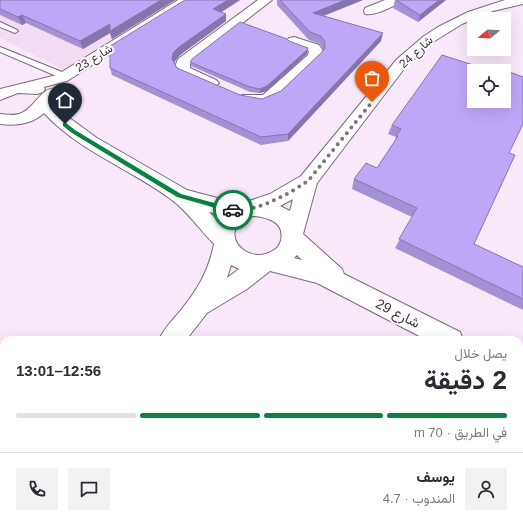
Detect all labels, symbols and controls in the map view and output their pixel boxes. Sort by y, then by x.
north arrow [467,12,511,56]
map controls [467,12,511,108]
street label: شارع 24 [396,33,437,73]
street label: شارع 23 [73,41,116,76]
pin [355,61,389,102]
button: locate [467,64,511,108]
icon: bag [361,67,383,89]
pin [48,83,82,124]
icon: home [54,89,76,111]
courier [213,190,253,230]
icon: car [222,199,244,221]
street label: شارع 29 [372,295,423,334]
text: يصل خلال [455,346,507,361]
text: 12:56–13:01 [16,362,101,379]
text: 2 دقيقة [424,365,507,395]
text: في الطريق · 70 m [414,425,507,440]
button: phone [16,468,58,510]
button: chat [68,468,110,510]
text: يوسف [417,468,455,485]
button: person [465,468,507,510]
text: المندوب · 4.7 [383,491,455,506]

